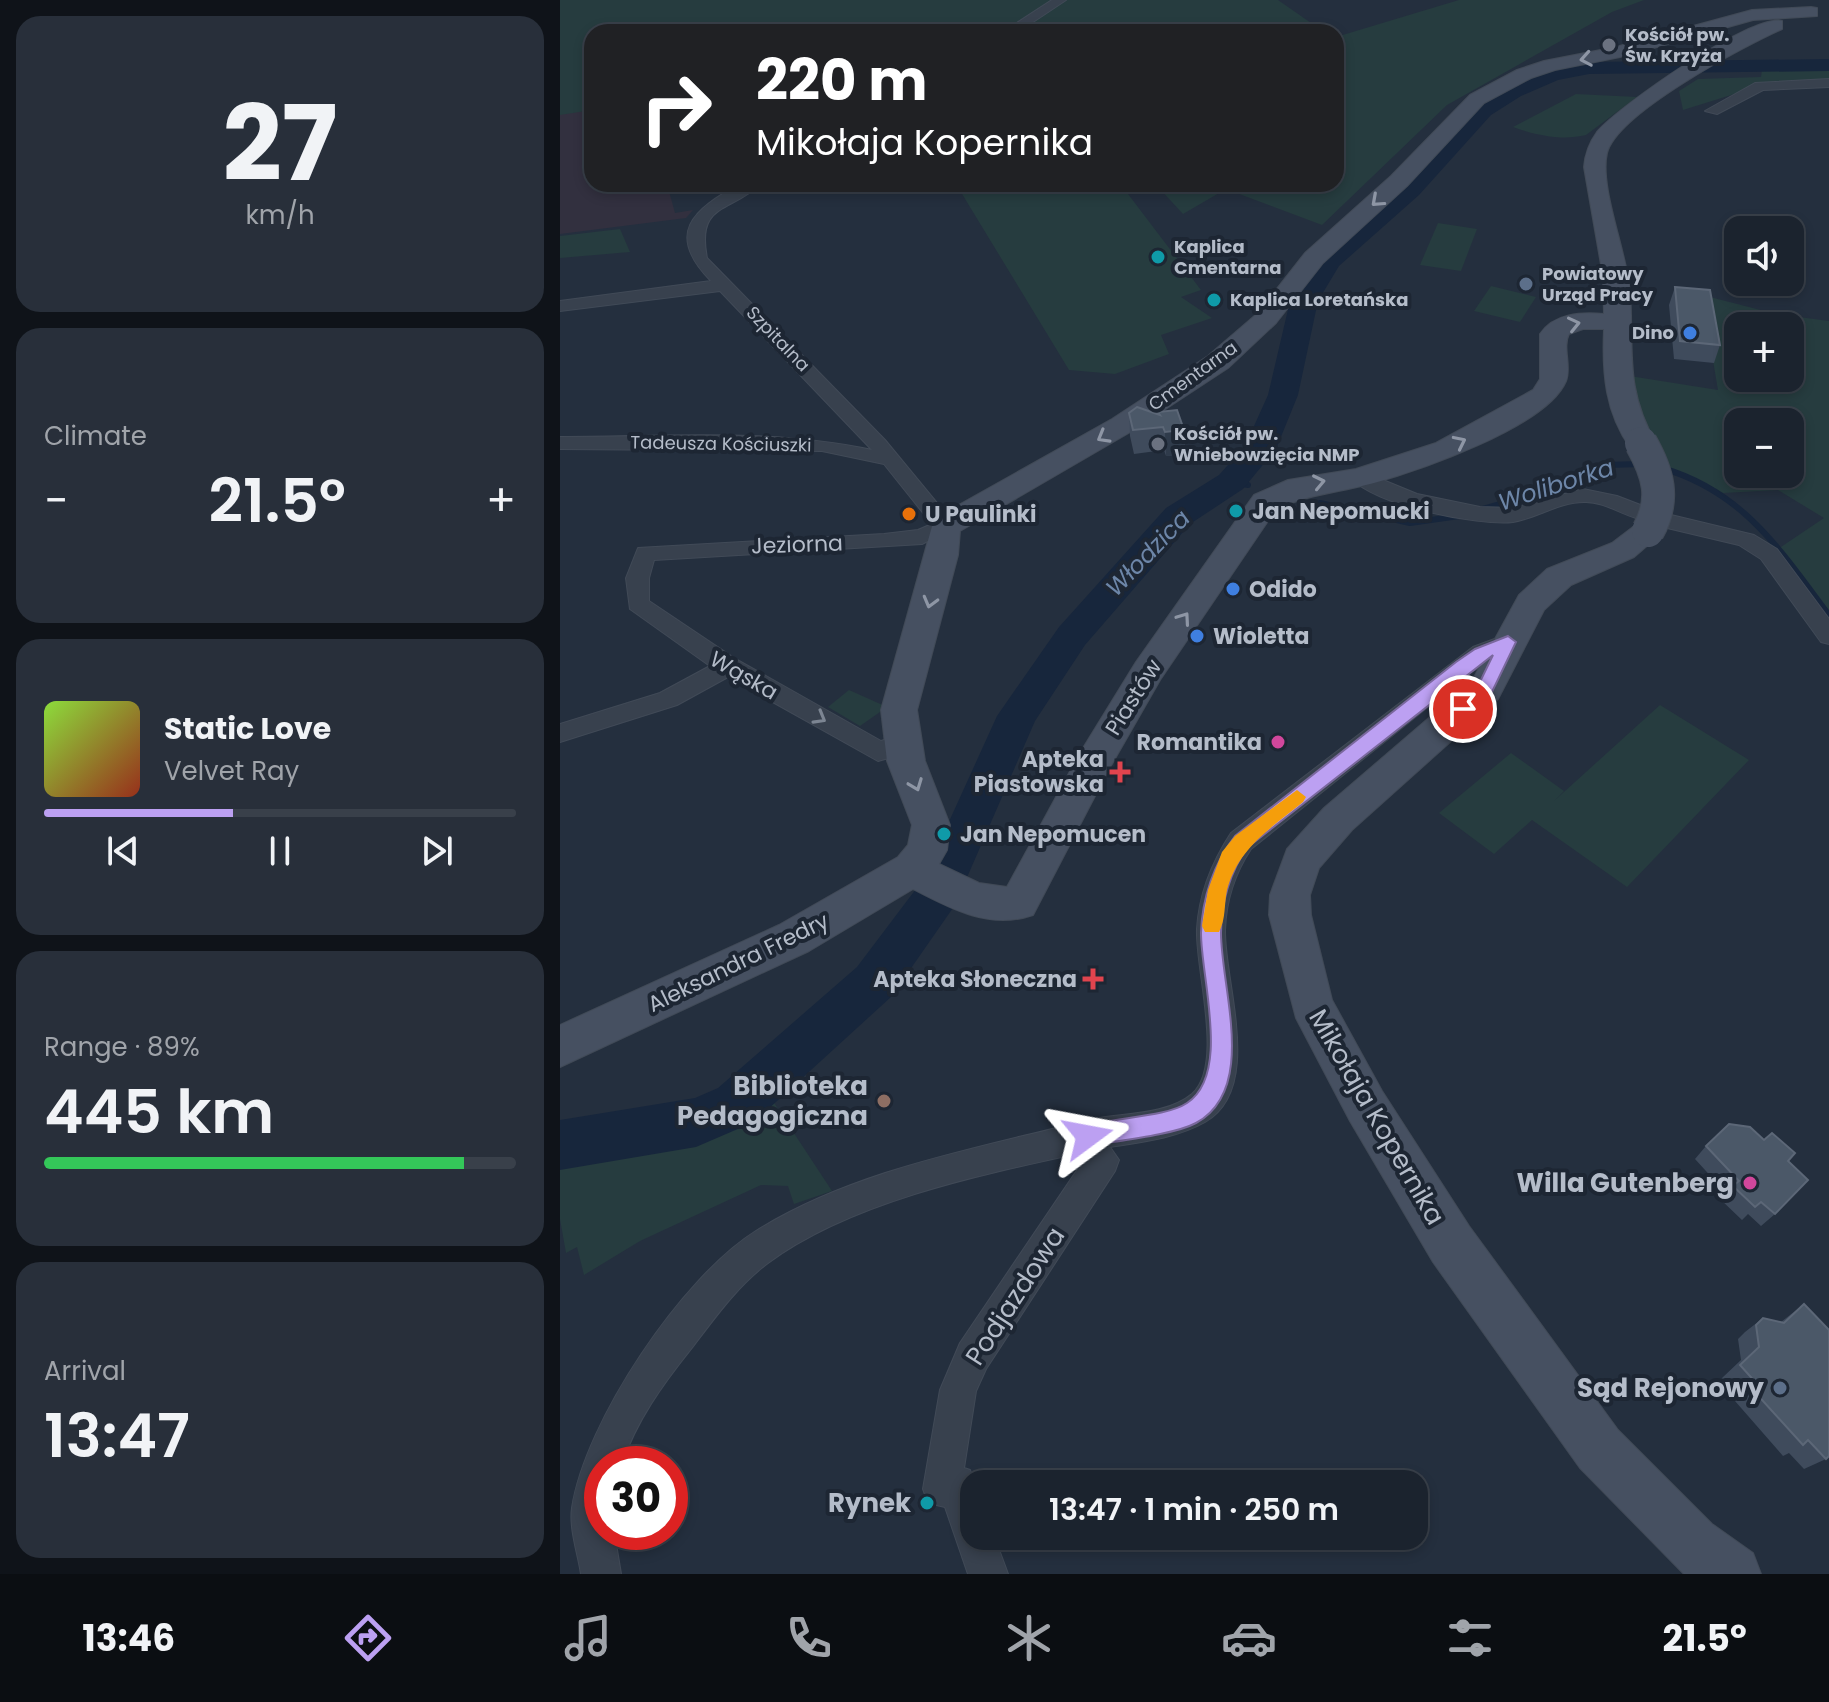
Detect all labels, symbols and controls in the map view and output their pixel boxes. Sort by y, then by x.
place label: Kościół pw. Św. Krzyża [1625,22,1729,68]
marker: Kościół pw. Św. Krzyża [1600,36,1618,54]
text: 220 m [756,41,928,120]
one-way arrow [1579,49,1593,66]
icon: right [624,56,728,160]
text: 27 [222,71,338,216]
text: Mikołaja Kopernika [756,117,1093,168]
one-way arrow [1371,191,1386,205]
text: km/h [245,197,315,233]
map controls [1724,216,1804,488]
button: sound [1724,216,1804,296]
place label: Kaplica Cmentarna [1174,234,1282,280]
marker: Kaplica Cmentarna [1149,248,1167,266]
place label: Powiatowy Urząd Pracy [1542,261,1654,307]
marker: Powiatowy Urząd Pracy [1517,275,1535,293]
place label: Kaplica Loretańska [1230,287,1408,312]
marker: Kaplica Loretańska [1205,291,1223,309]
street label: Szpitalna [741,300,816,377]
button: + [1724,312,1804,392]
one-way arrow [1567,316,1581,333]
place label: Dino [1632,320,1674,345]
marker: Dino [1681,324,1699,342]
street label: Cmentarna [1143,335,1242,416]
button: − [1724,408,1804,488]
text: Climate [44,418,147,454]
place label: Kościół pw. Wniebowzięcia NMP [1174,421,1360,467]
one-way arrow [1097,427,1112,443]
street label: Tadeusza Kościuszki [630,429,812,458]
marker: Kościół pw. Wniebowzięcia NMP [1149,435,1167,453]
one-way arrow [1452,436,1467,452]
water label: Woliborka [1494,450,1618,519]
text: 21.5° [209,459,346,543]
text: − [44,470,68,531]
text: + [486,470,516,531]
one-way arrow [1312,475,1325,492]
place label: Jan Nepomucki [1252,496,1430,527]
place label: U Paulinki [925,499,1037,530]
water label: Włodzica [1098,502,1197,603]
marker: Jan Nepomucki [1227,502,1245,520]
marker: U Paulinki [900,505,918,523]
street label: Jeziorna [751,527,844,562]
place label: Odido [1249,574,1317,605]
marker: Odido [1224,580,1242,598]
one-way arrow [923,595,940,609]
one-way arrow [1174,613,1189,627]
place label: Wioletta [1213,621,1310,652]
marker: Wioletta [1188,627,1206,645]
street label: Wąska [704,644,784,707]
street label: Piastów [1098,653,1169,741]
pin [1429,675,1497,743]
icon: arrive [1441,687,1485,731]
text: Static Love [164,707,331,750]
one-way arrow [811,708,826,724]
place label: Romantika [1137,727,1262,758]
marker: Romantika [1269,733,1287,751]
place label: Apteka Piastowska [974,744,1104,800]
text: Velvet Ray [164,753,299,789]
marker: Apteka Piastowska [1111,763,1129,781]
one-way arrow [906,777,923,791]
place label: Jan Nepomucen [960,819,1146,850]
marker: Jan Nepomucen [935,825,953,843]
icon: previous [101,829,145,873]
icon: pause [258,829,302,873]
icon: next [415,829,459,873]
street label: Aleksandra Fredry [642,905,834,1020]
place label: Apteka Słoneczna [873,964,1077,995]
marker: Apteka Słoneczna [1084,970,1102,988]
street label: Mikołaja Kopernika [1301,1003,1453,1231]
text: Range · 89% [44,1029,200,1065]
place label: Biblioteka Pedagogiczna [677,1068,868,1134]
text: 445 km [44,1070,274,1154]
marker: Biblioteka Pedagogiczna [875,1092,893,1110]
position arrow [1046,1094,1130,1178]
place label: Willa Gutenberg [1517,1165,1734,1201]
marker: Willa Gutenberg [1741,1174,1759,1192]
street label: Podjazdowa [957,1220,1073,1372]
text: Arrival [44,1353,126,1389]
place label: Sąd Rejonowy [1577,1370,1765,1406]
marker: Sąd Rejonowy [1771,1379,1789,1397]
text: 13:47 [44,1394,190,1478]
speed limit sign: 30 [584,1446,688,1550]
place label: Rynek [828,1485,911,1521]
text: 13:47 · 1 min · 250 m [1049,1488,1339,1531]
marker: Rynek [918,1494,936,1512]
icon: directions [340,1610,396,1666]
icon: music [560,1610,616,1666]
icon: phone [781,1610,837,1666]
icon: climate [1001,1610,1057,1666]
icon: car [1221,1610,1277,1666]
icon: filters [1442,1610,1498,1666]
text: 13:46 [82,1613,175,1664]
text: 21.5° [1662,1613,1747,1664]

